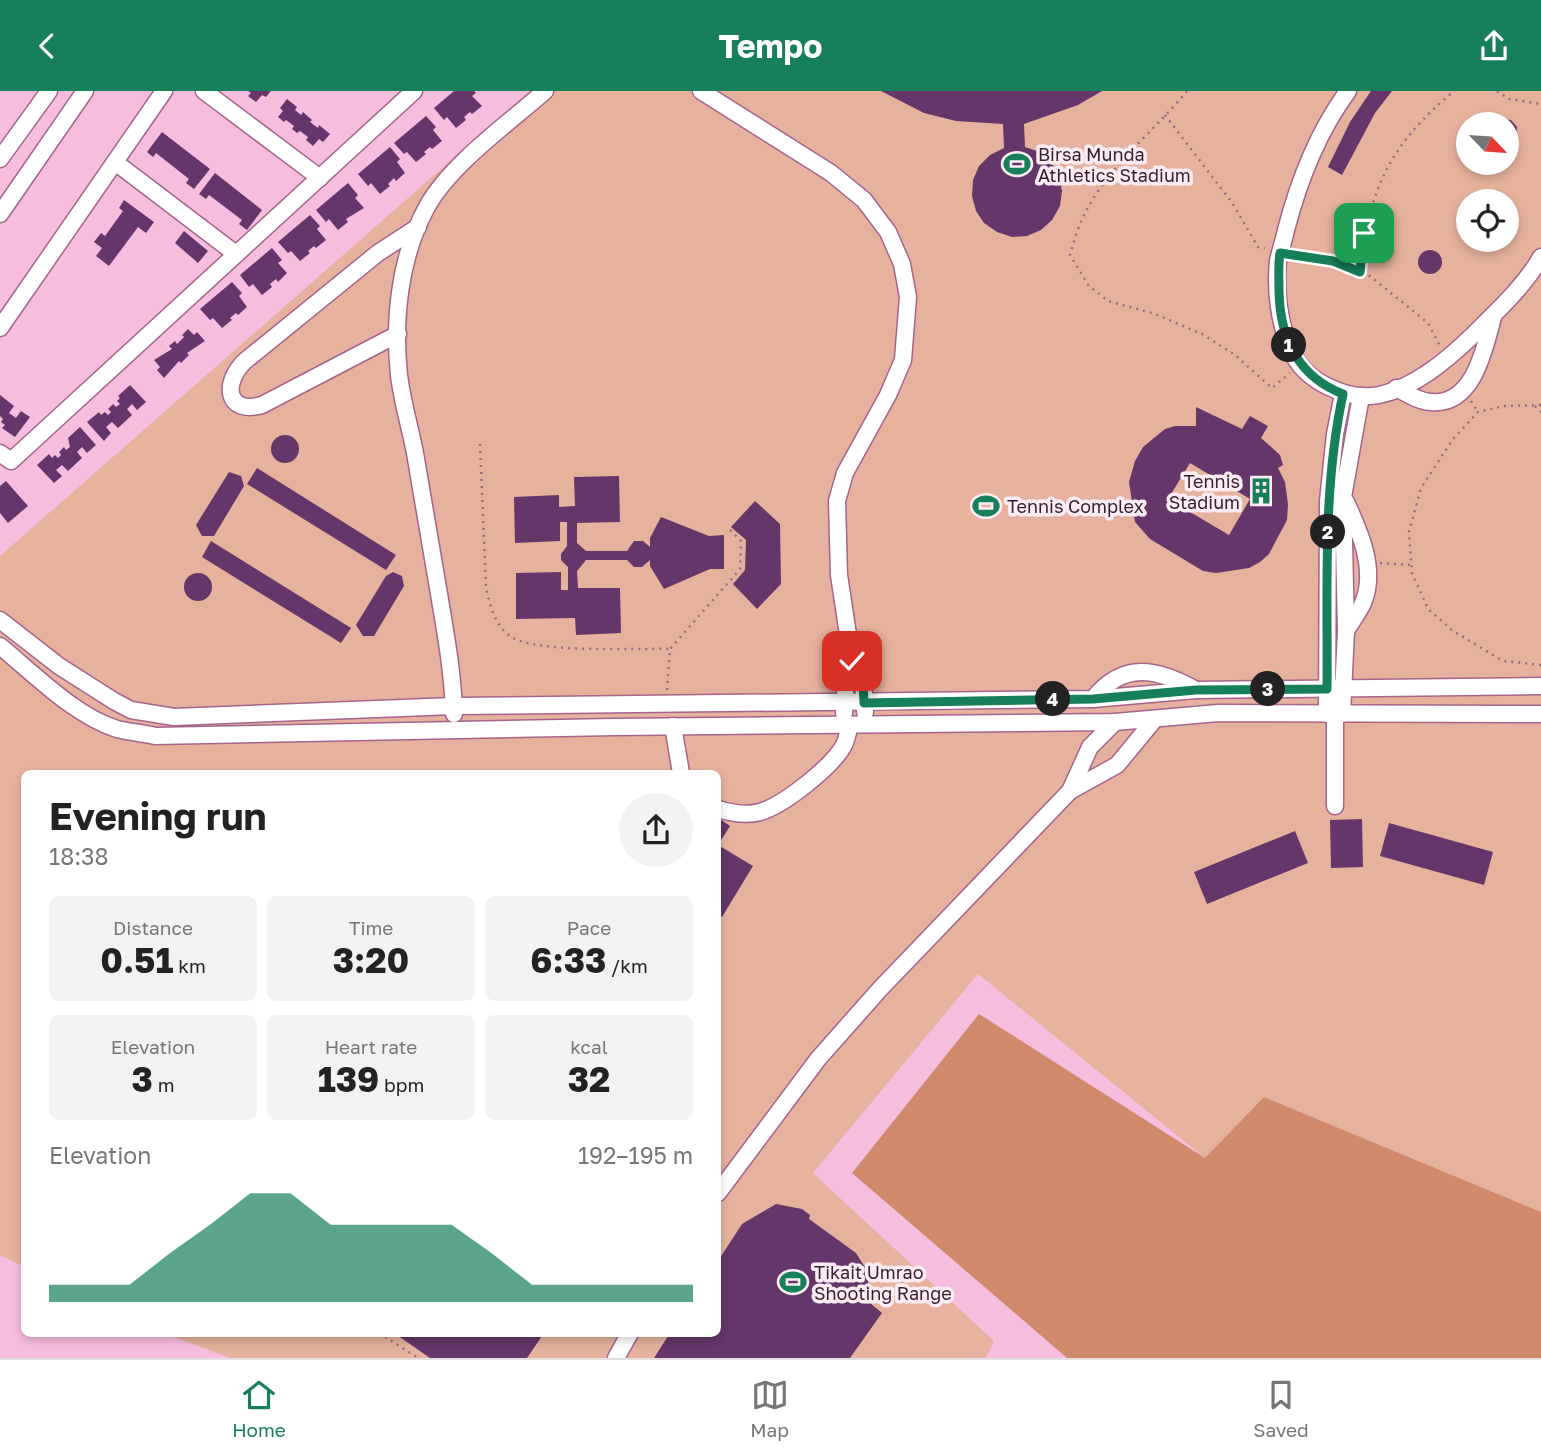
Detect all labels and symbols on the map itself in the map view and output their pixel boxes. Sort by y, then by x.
north arrow [1456,112,1519,175]
place label: Birsa Munda Athletics Stadium [1038,143,1191,186]
sports icon: Birsa Munda Athletics Stadium [1002,149,1032,179]
pin [1334,203,1394,263]
pin: 1 [1272,327,1306,363]
place label: Tennis Stadium [1169,470,1240,513]
building icon: Tennis Stadium [1246,476,1276,506]
sports icon: Tennis Complex [971,491,1001,521]
place label: Tennis Complex [1007,495,1144,517]
pin: 2 [1310,515,1346,549]
pin [822,631,882,691]
pin: 3 [1250,671,1286,707]
pin: 4 [1036,681,1070,717]
place label: Tikait Umrao Shooting Range [814,1261,952,1304]
sports icon: Tikait Umrao Shooting Range [778,1267,808,1297]

